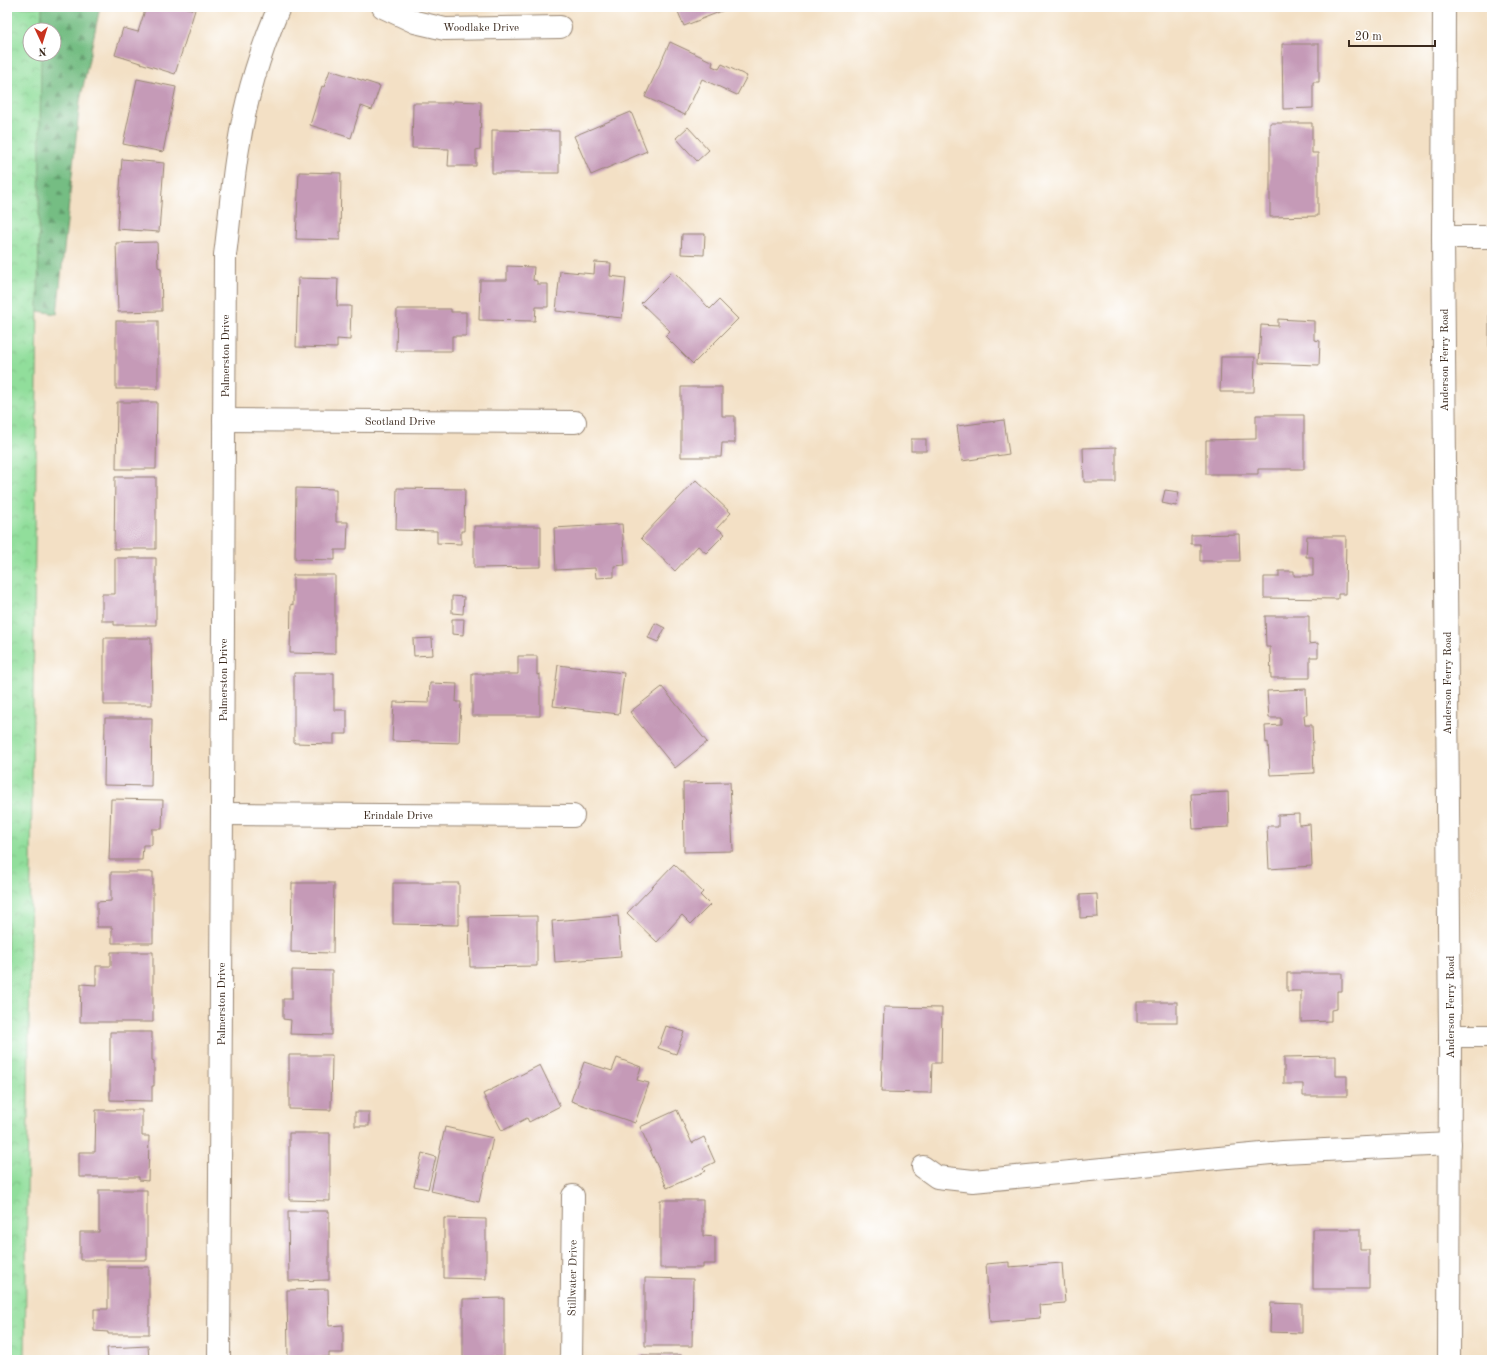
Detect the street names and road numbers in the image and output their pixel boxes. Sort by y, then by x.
street label: Woodlake Drive [443,23,519,34]
street label: Anderson Ferry Road [1440,308,1451,412]
street label: Palmerston Drive [221,314,232,398]
street label: Scotland Drive [365,417,435,428]
street label: Anderson Ferry Road [1443,631,1454,735]
street label: Palmerston Drive [219,638,230,722]
street label: Erindale Drive [363,811,433,822]
street label: Anderson Ferry Road [1446,955,1457,1059]
street label: Palmerston Drive [217,962,228,1046]
street label: Stillwater Drive [567,1240,580,1316]

